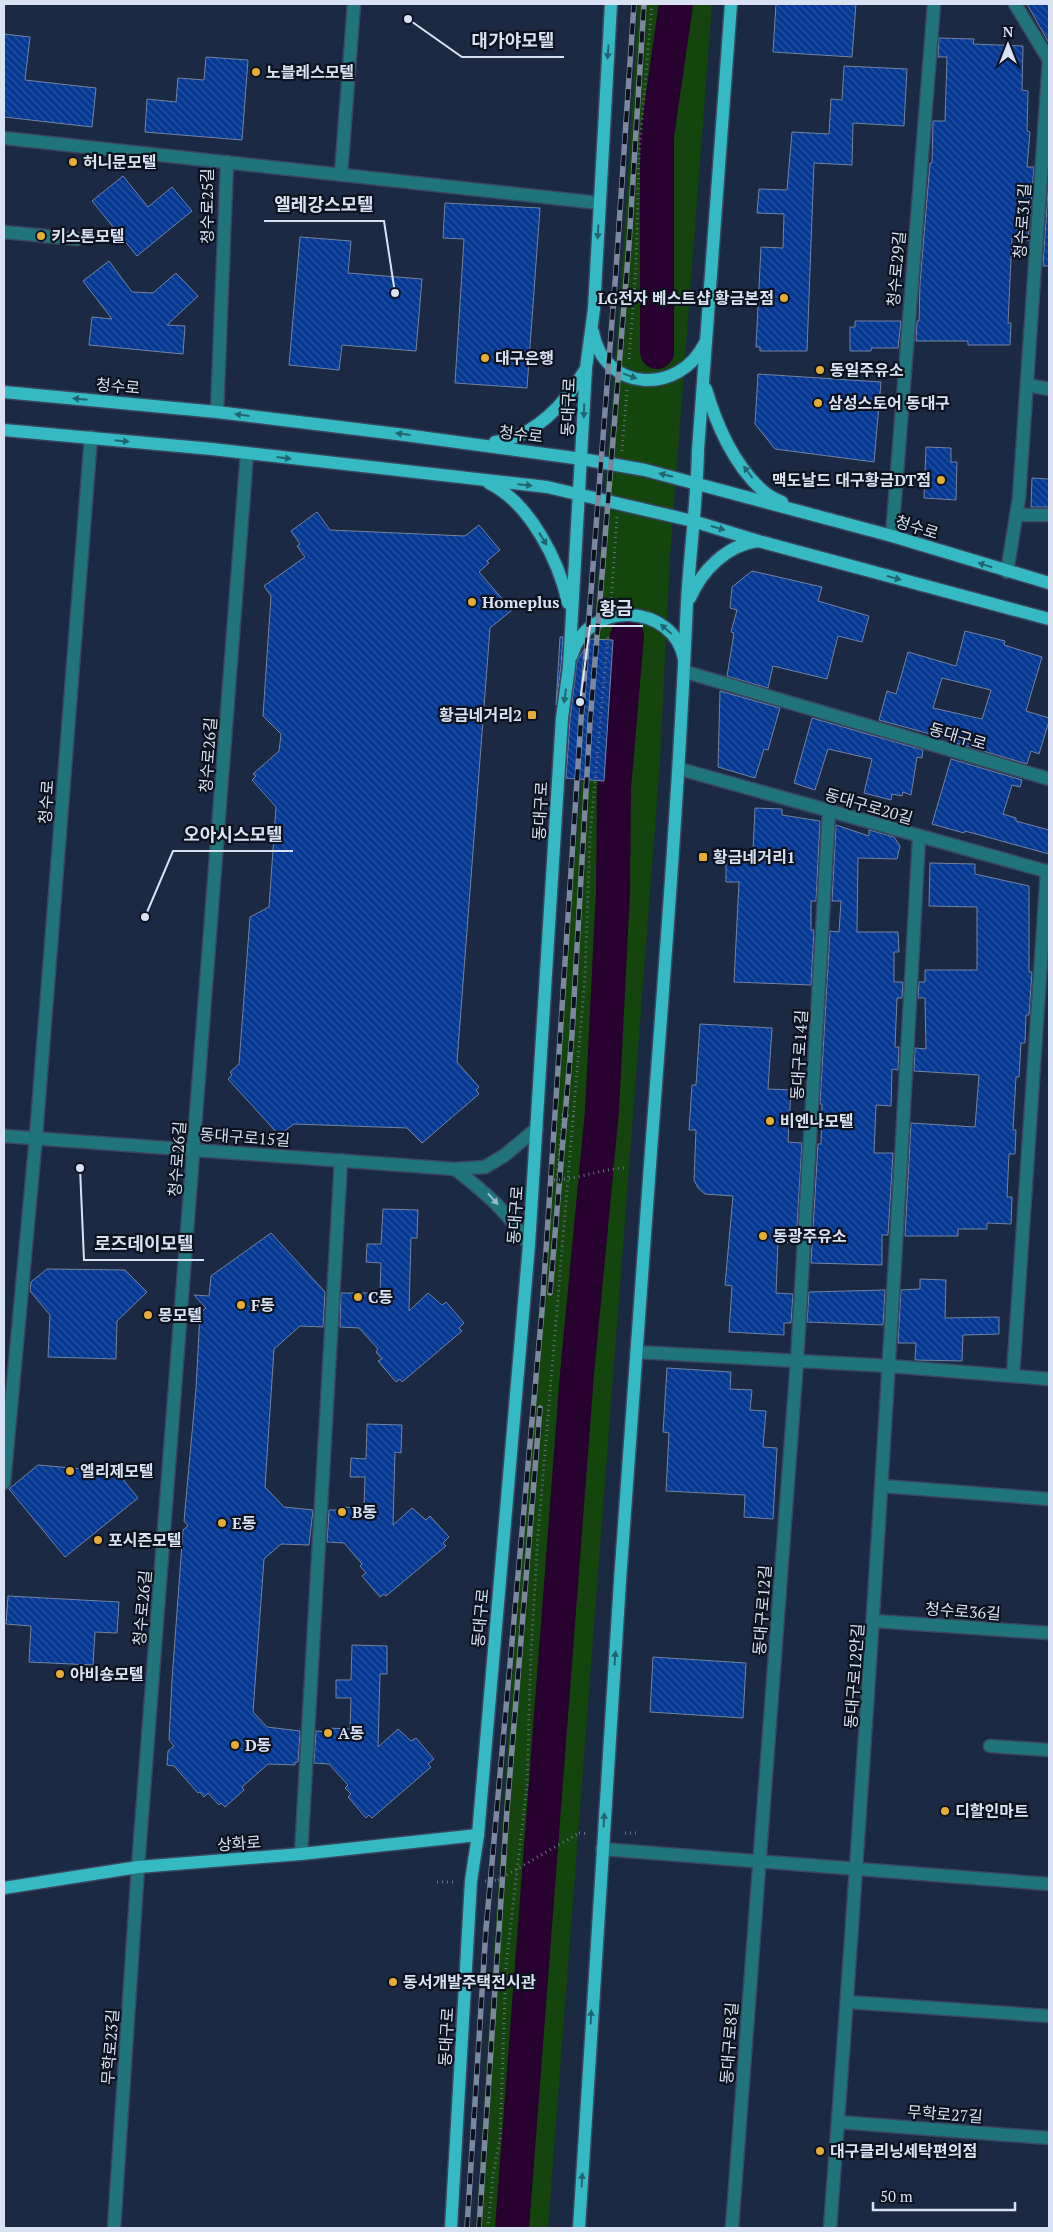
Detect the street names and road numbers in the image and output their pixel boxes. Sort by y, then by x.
street label: 청수로25길 [196,168,218,244]
street label: 청수로31길 [1008,182,1036,260]
street label: 청수로29길 [882,230,910,308]
street label: 청수로 [95,373,141,399]
street label: 동대구로 [556,377,580,437]
street label: 청수로 [498,420,545,448]
street label: 청수로 [893,510,942,544]
street label: 청수로26길 [194,716,222,794]
street label: 동대구로 [927,717,990,755]
street label: 청수로 [33,779,59,825]
street label: 동대구로 [527,781,553,841]
street label: 동대구로20길 [822,783,916,829]
street label: 동대구로14길 [786,1009,812,1101]
street label: 청수로26길 [163,1120,191,1198]
street label: 동대구로15길 [199,1123,291,1151]
street label: 동대구로 [502,1185,528,1245]
street label: 동대구로12길 [748,1564,776,1656]
street label: 청수로26길 [128,1569,156,1647]
street label: 동대구로 [466,1587,494,1648]
street label: 청수로36길 [924,1597,1002,1625]
street label: 동대구로12안길 [839,1623,869,1729]
street label: 상화로 [216,1830,262,1856]
street label: 동대구로8길 [715,2001,743,2085]
street label: 동대구로 [433,2007,459,2067]
street label: 무학로23길 [96,2008,124,2086]
street label: 무학로27길 [906,2100,984,2128]

